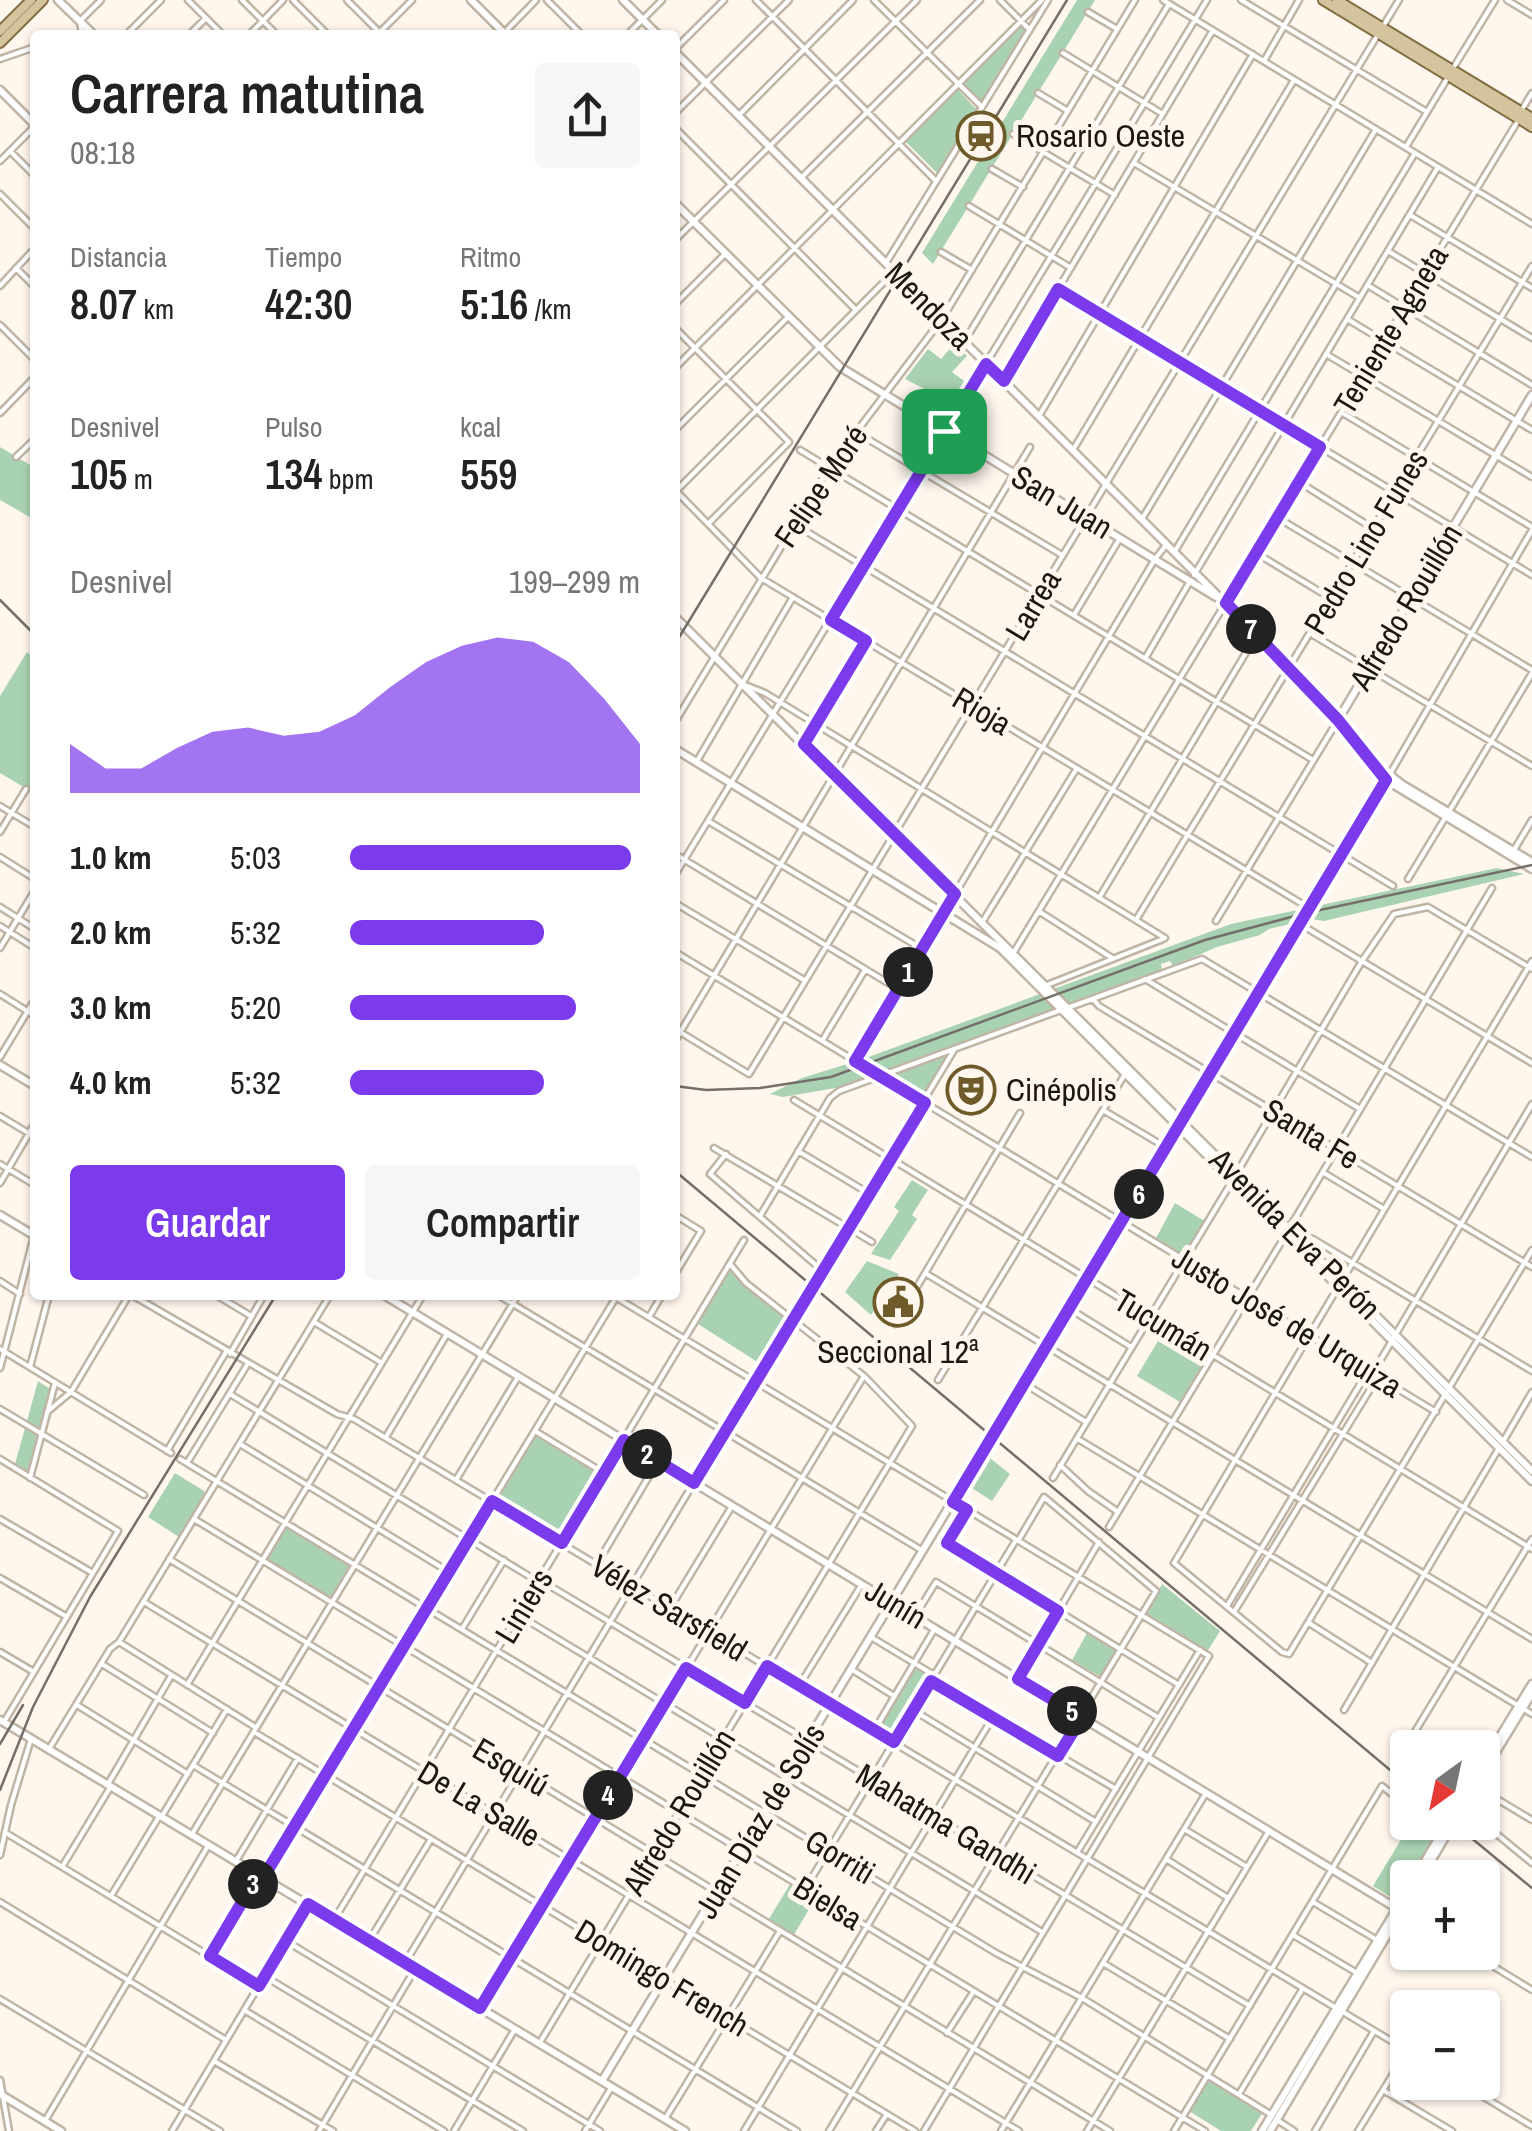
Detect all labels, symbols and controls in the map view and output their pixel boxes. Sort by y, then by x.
text: Carrera matutina [70,56,424,130]
button: share [535,63,640,168]
station icon: Rosario Oeste [955,110,1007,162]
place label: Rosario Oeste [1016,114,1185,157]
text: 08:18 [70,131,136,174]
street label: Teniente Agneta [1323,237,1458,422]
text: Distancia [70,238,167,276]
text: Tiempo [265,238,342,276]
text: Ritmo [460,238,521,276]
street label: Mendoza [876,252,983,359]
text: 8.07 [70,276,137,332]
text: 42:30 [265,276,352,332]
text: 5:16 [460,276,528,332]
text: km [137,290,174,328]
text: /km [528,290,572,328]
pin [902,389,987,474]
icon: arrive [917,404,972,459]
text: Desnivel [70,408,159,446]
text: Pulso [265,408,322,446]
text: kcal [460,408,501,446]
street label: Felipe Moré [764,416,877,555]
street label: Pedro Lino Funes [1293,441,1438,642]
text: 105 [70,446,127,502]
text: 134 [265,446,322,502]
text: 559 [460,446,517,502]
street label: San Juan [1004,455,1121,549]
text: m [127,460,153,498]
text: bpm [322,460,374,498]
street label: Alfredo Rouillón [1339,516,1472,699]
text: Desnivel [70,560,172,603]
text: 199–299 m [509,560,640,603]
street label: Larrea [995,561,1071,648]
pin: 7 [1226,604,1276,654]
text: 7 [1245,610,1257,648]
street label: Rioja [945,676,1020,745]
text: 1.0 km [70,836,152,879]
text: 5:03 [230,836,281,879]
text: 2.0 km [70,911,152,954]
text: 5:32 [230,911,281,954]
pin: 1 [883,947,933,997]
text: 1 [902,953,914,991]
text: 3.0 km [70,986,152,1029]
text: 5:20 [230,986,281,1029]
text: 4.0 km [70,1061,152,1104]
text: 5:32 [230,1061,281,1104]
theatre icon: Cinépolis [945,1064,997,1116]
place label: Cinépolis [1006,1068,1117,1111]
street label: Santa Fe [1255,1088,1367,1179]
street label: Avenida Eva Perón [1200,1138,1390,1329]
button: Guardar [70,1165,345,1280]
button: Compartir [365,1165,640,1280]
pin: 6 [1114,1169,1164,1219]
text: 6 [1133,1175,1145,1213]
street label: Justo José de Urquiza [1164,1236,1411,1407]
public building icon: Seccional 12ª [872,1276,924,1328]
street label: Tucumán [1106,1279,1220,1371]
place label: Seccional 12ª [817,1330,979,1373]
pin: 2 [622,1429,672,1479]
text: 2 [641,1435,653,1473]
street label: Vélez Sarsfield [583,1544,755,1671]
street label: Liniers [484,1560,563,1651]
street label: Junín [858,1569,935,1639]
pin: 5 [1047,1686,1097,1736]
text: 5 [1066,1692,1078,1730]
street label: Juan Díaz de Solís [684,1715,835,1926]
street label: Alfredo Rouillón [612,1721,745,1904]
street label: Esquiú [465,1727,557,1806]
north arrow [1390,1730,1500,1840]
map controls [1390,1730,1500,2100]
street label: De La Salle [410,1750,548,1857]
street label: Mahatma Gandhi [848,1753,1044,1894]
pin: 4 [583,1770,633,1820]
text: 4 [602,1776,614,1814]
street label: Gorriti [797,1819,883,1894]
pin: 3 [228,1859,278,1909]
button: + [1390,1860,1500,1970]
text: 3 [247,1865,259,1903]
street label: Bielsa [786,1865,871,1940]
street label: Domingo French [567,1909,757,2046]
button: − [1390,1990,1500,2100]

